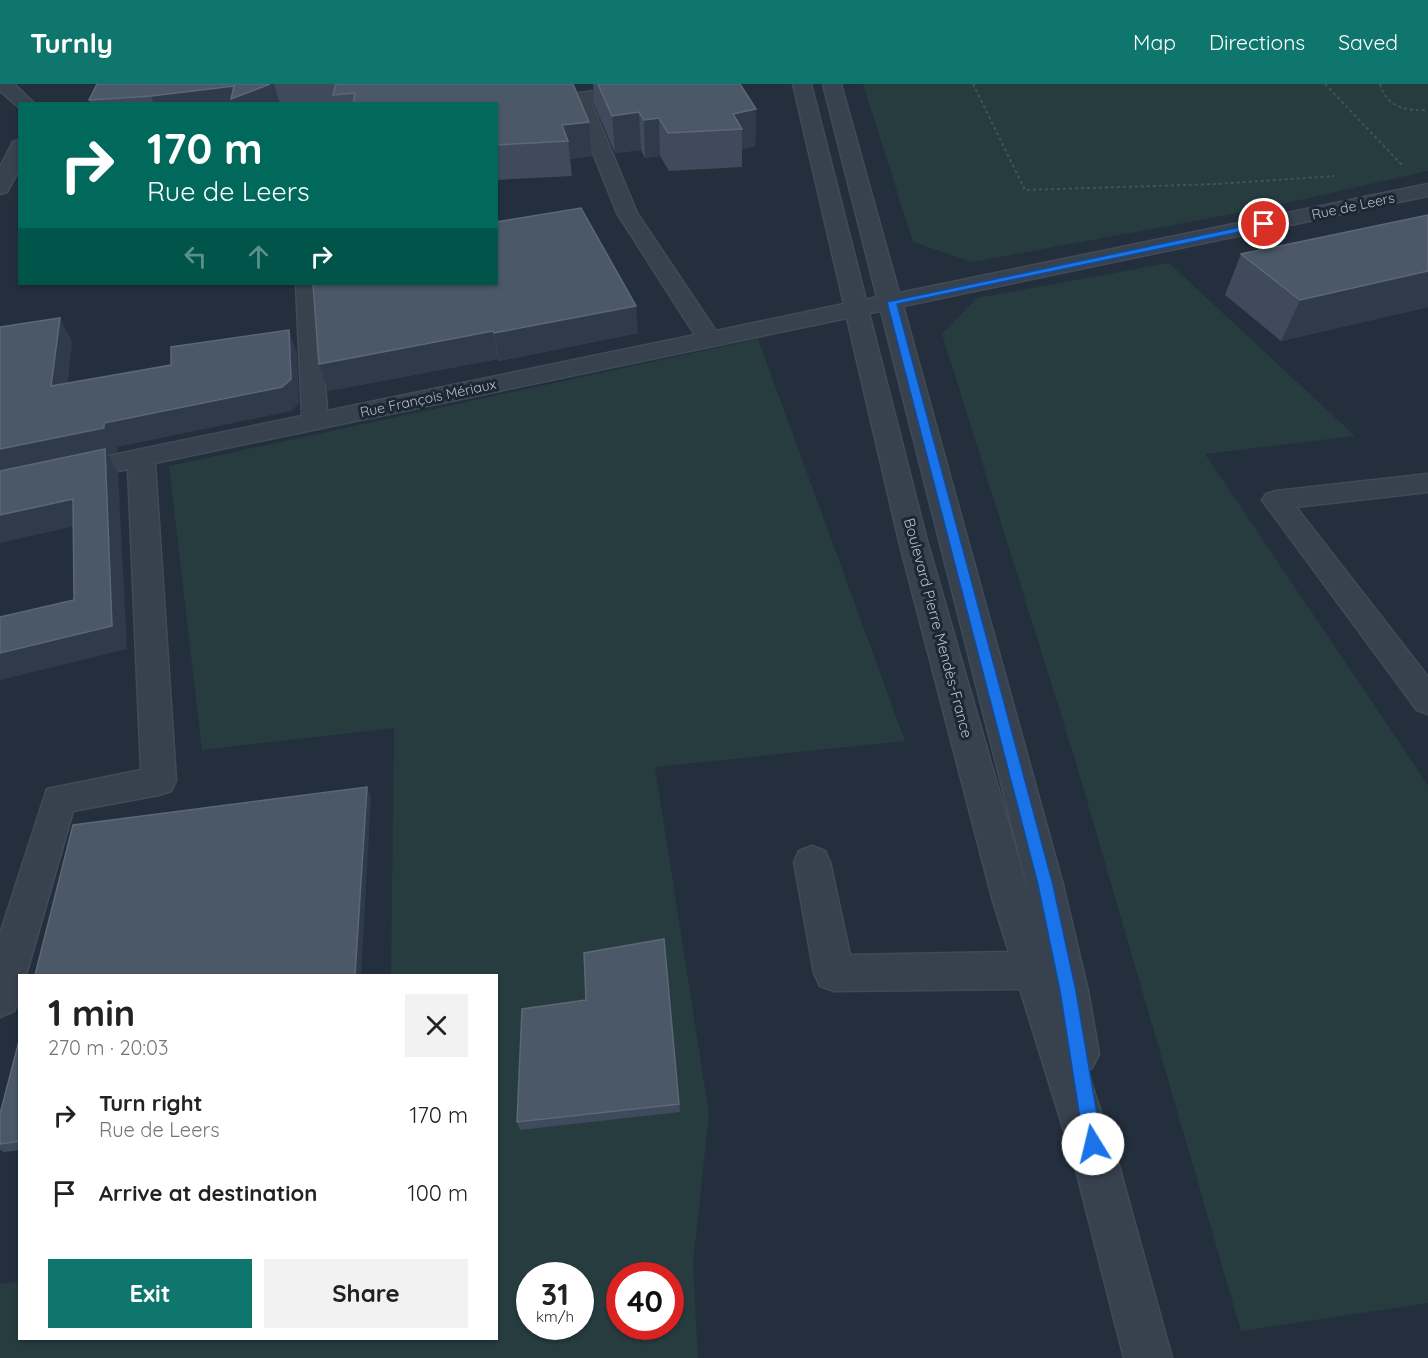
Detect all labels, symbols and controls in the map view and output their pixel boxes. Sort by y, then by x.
text: Turnly [30,25,113,60]
text: Map [1133,29,1176,55]
text: Directions [1209,29,1305,55]
text: Saved [1338,29,1398,55]
text: 170 m [147,122,263,175]
icon: right [48,126,126,204]
text: Rue de Leers [147,174,310,208]
street label: Rue de Leers [1310,188,1396,224]
pin [1238,198,1289,249]
icon: arrive [1247,207,1280,240]
icon: left [179,240,212,273]
icon: ahead [242,240,275,273]
icon: right [305,240,338,273]
street label: Rue François Mériaux [358,375,498,421]
street label: Boulevard Pierre Mendès-France [900,516,977,740]
text: 1 min [48,990,135,1035]
button: close [405,994,468,1057]
text: 270 m · 20:03 [48,1035,169,1060]
text: Turn right [99,1089,203,1117]
icon: right [48,1099,81,1132]
text: 170 m [409,1101,468,1129]
position arrow [1061,1112,1125,1176]
text: Rue de Leers [99,1117,220,1142]
icon: arrive [48,1177,81,1210]
text: Arrive at destination [99,1179,317,1207]
text: 100 m [408,1179,468,1207]
button: Exit [48,1259,252,1328]
button: Share [264,1259,468,1328]
speed limit sign: 40 [606,1262,684,1340]
text: 31 [541,1275,569,1313]
text: km/h [536,1307,574,1326]

